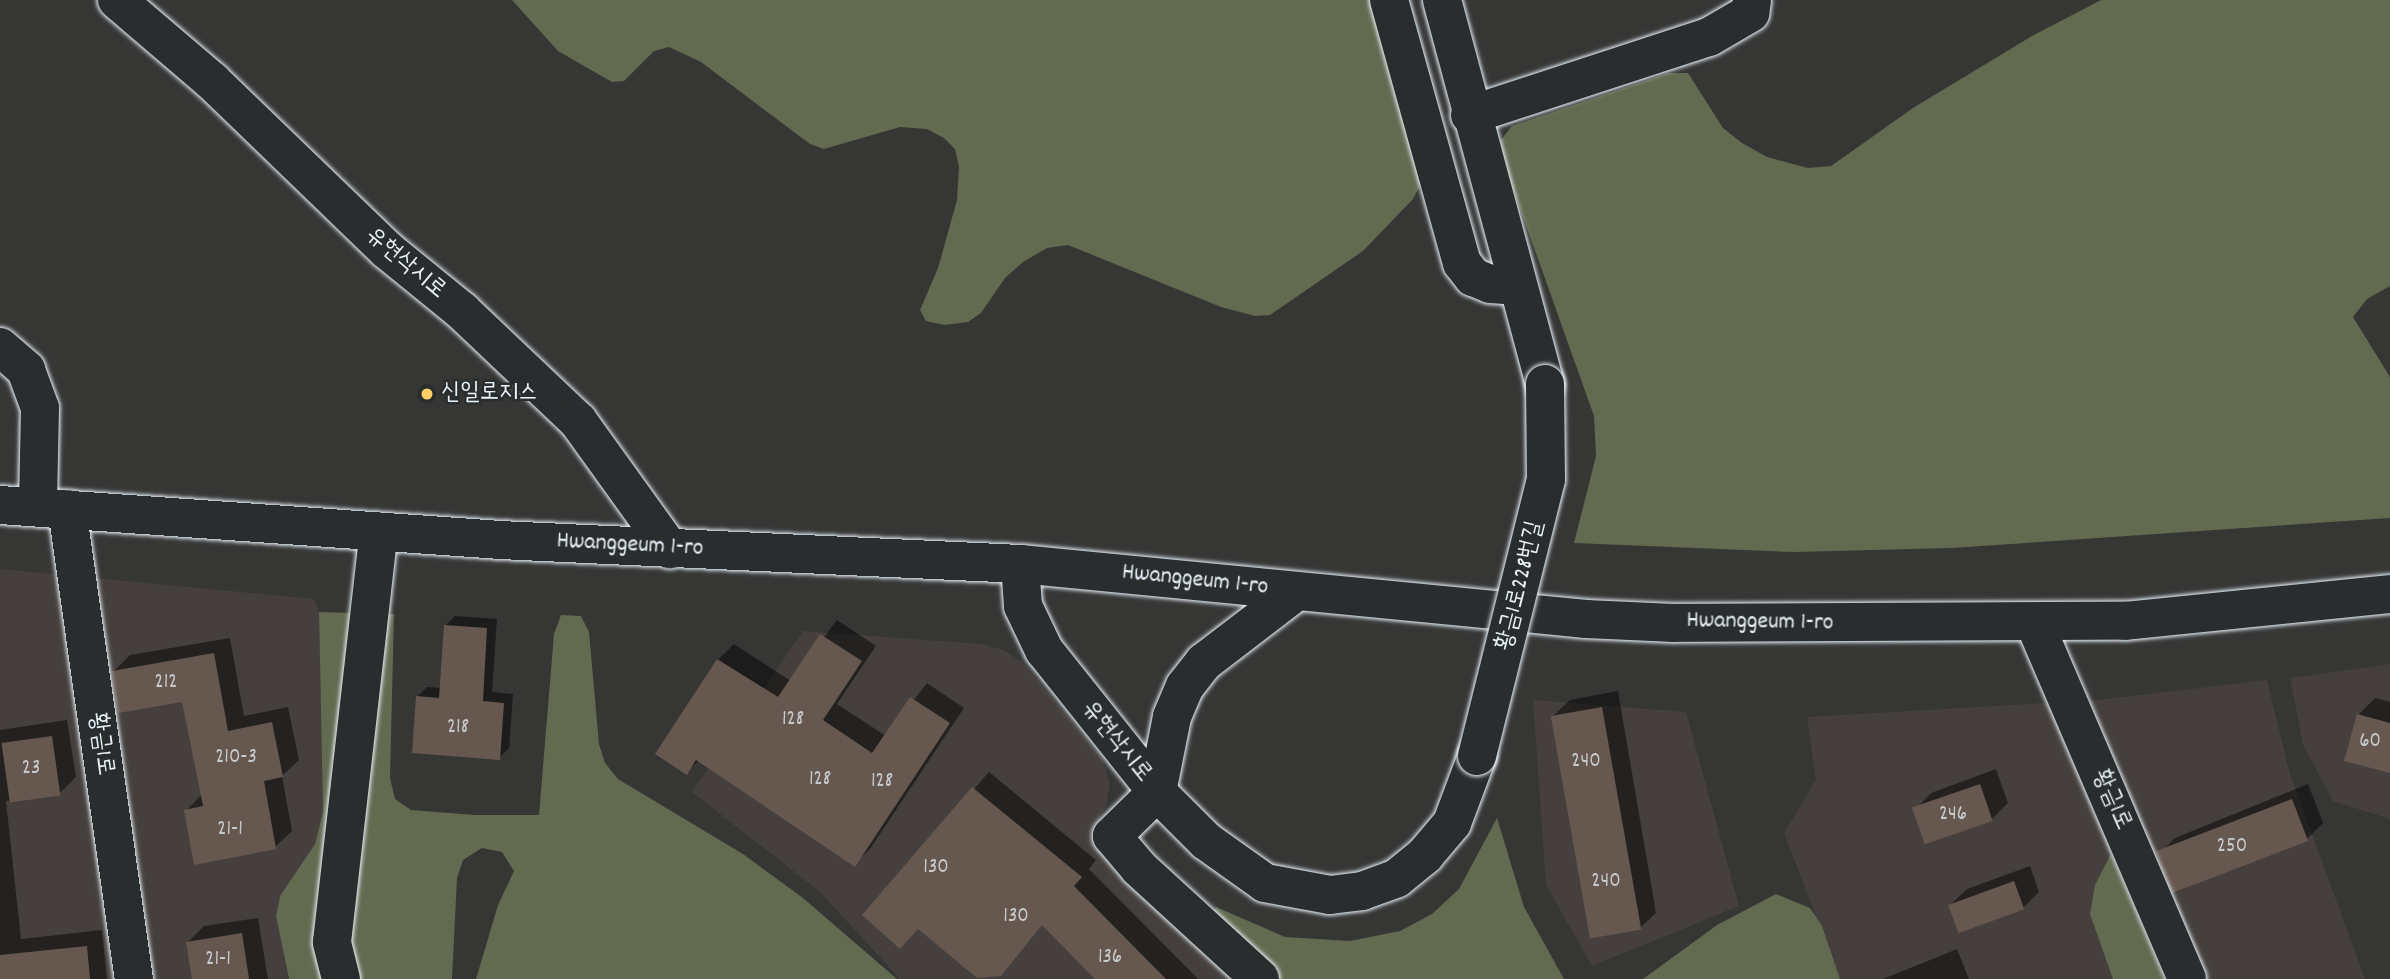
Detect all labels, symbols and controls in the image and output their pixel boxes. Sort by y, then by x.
street label: 유현삭시로 [359,222,451,306]
place label: 신일로지스 [441,380,538,408]
marker: 신일로지스 [419,386,435,402]
street label: 황금1로228번길 [1491,518,1551,654]
street label: Hwanggeum 1-ro [556,528,704,564]
street label: Hwanggeum 1-ro [1120,559,1270,603]
street label: Hwanggeum 1-ro [1686,607,1834,639]
house number: 212 [155,670,177,696]
street label: 유현삭시로 [1074,695,1158,789]
house number: 128 [782,707,804,733]
street label: 황금1로 [81,711,119,777]
house number: 218 [447,715,469,741]
house number: 60 [2359,729,2381,755]
house number: 210-3 [215,745,257,771]
house number: 240 [1571,749,1601,775]
house number: 23 [22,756,40,782]
street label: 황금1로 [2085,765,2137,835]
house number: 128 [809,767,831,793]
house number: 128 [871,769,893,795]
house number: 246 [1939,802,1967,828]
house number: 21-1 [217,817,243,843]
house number: 250 [2217,834,2247,860]
house number: 130 [923,855,949,881]
house number: 240 [1591,869,1621,895]
house number: 130 [1003,904,1029,930]
house number: 136 [1098,945,1122,971]
house number: 21-1 [205,947,231,973]

